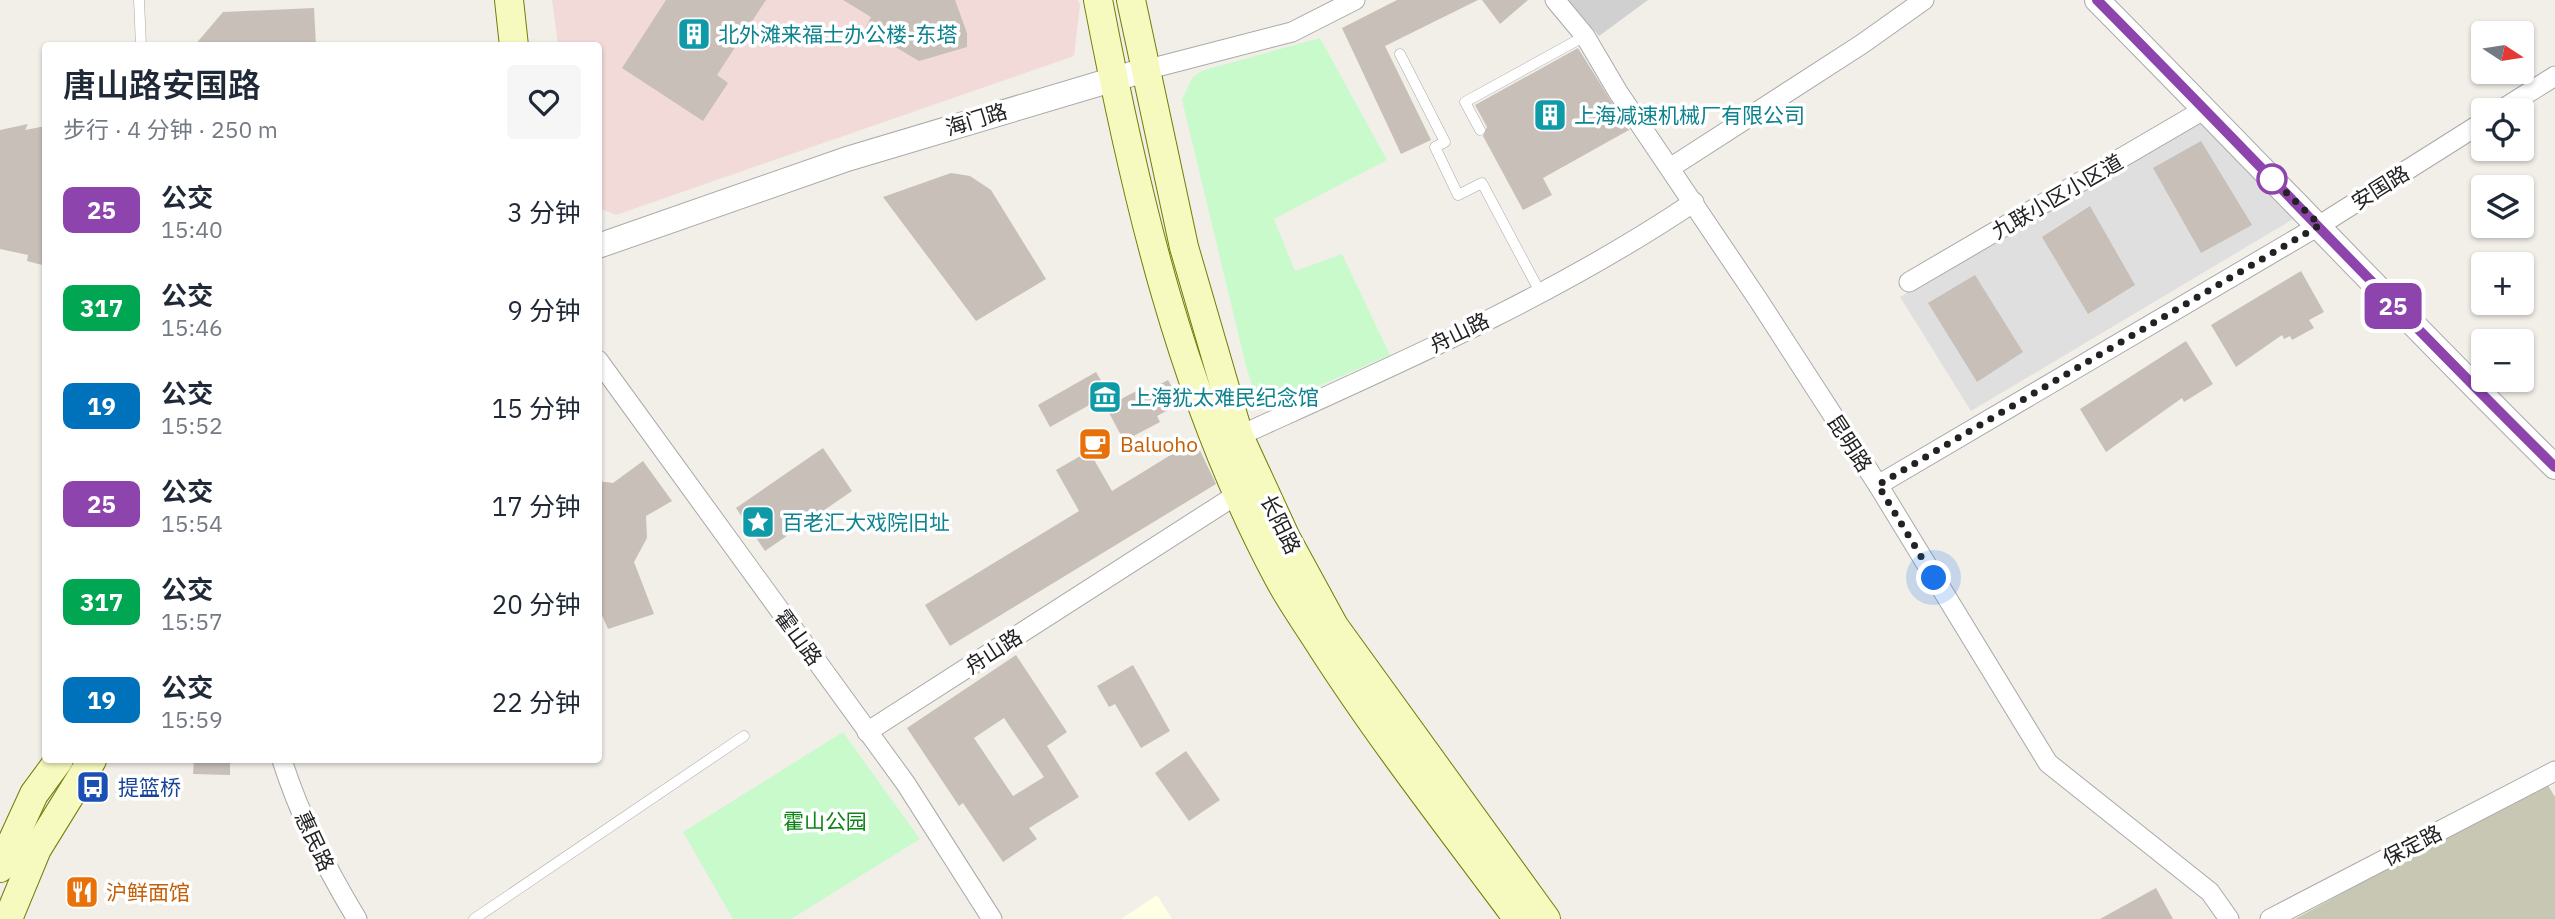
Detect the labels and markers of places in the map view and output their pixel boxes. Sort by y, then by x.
building icon: 北外滩来福士办公楼-东塔 [675,15,713,53]
place label: 北外滩来福士办公楼-东塔 [718,20,957,48]
building icon: 上海减速机械厂有限公司 [1531,96,1569,134]
place label: 上海减速机械厂有限公司 [1574,101,1805,129]
unlabelled marker [2257,164,2287,194]
museum icon: 上海犹太难民纪念馆 [1086,378,1124,416]
place label: 上海犹太难民纪念馆 [1130,383,1319,411]
cafe icon: Baluoho [1076,425,1114,463]
place label: Baluoho [1120,430,1198,458]
place icon: 百老汇大戏院旧址 [739,503,777,541]
place label: 百老汇大戏院旧址 [782,508,950,536]
bus stop icon: 提篮桥 [74,768,112,806]
place label: 提篮桥 [118,773,181,801]
restaurant icon: 沪鲜面馆 [63,873,101,911]
place label: 沪鲜面馆 [106,878,190,906]

